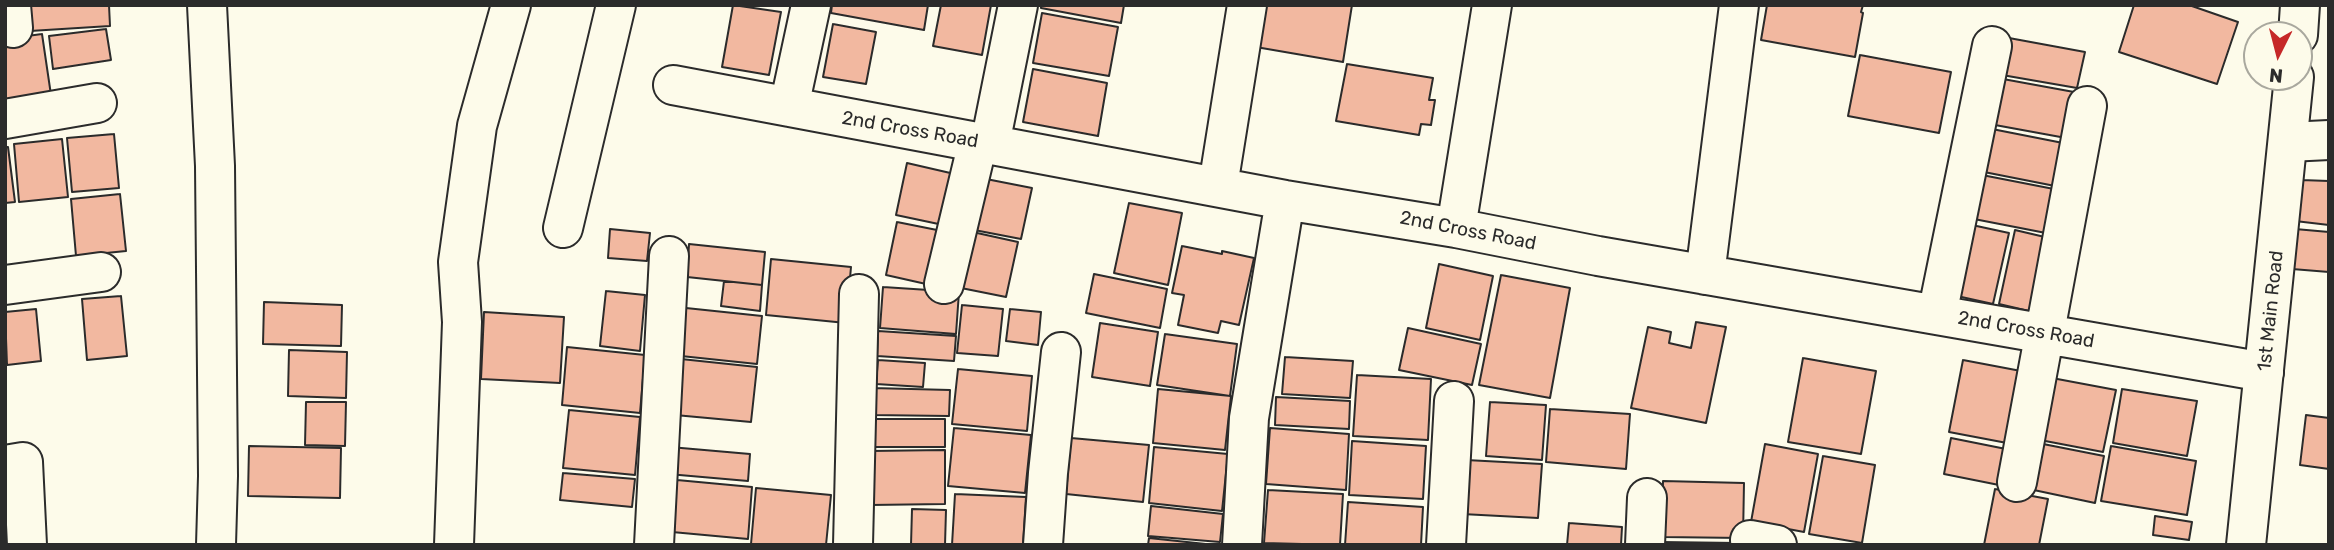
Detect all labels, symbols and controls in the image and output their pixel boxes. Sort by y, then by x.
north arrow [2243,21,2313,91]
text: N [2268,63,2284,88]
street label: 2nd Cross Road [840,107,980,153]
street label: 2nd Cross Road [1398,207,1538,255]
street label: 1st Main Road [2253,250,2289,372]
street label: 2nd Cross Road [1956,307,2096,353]

